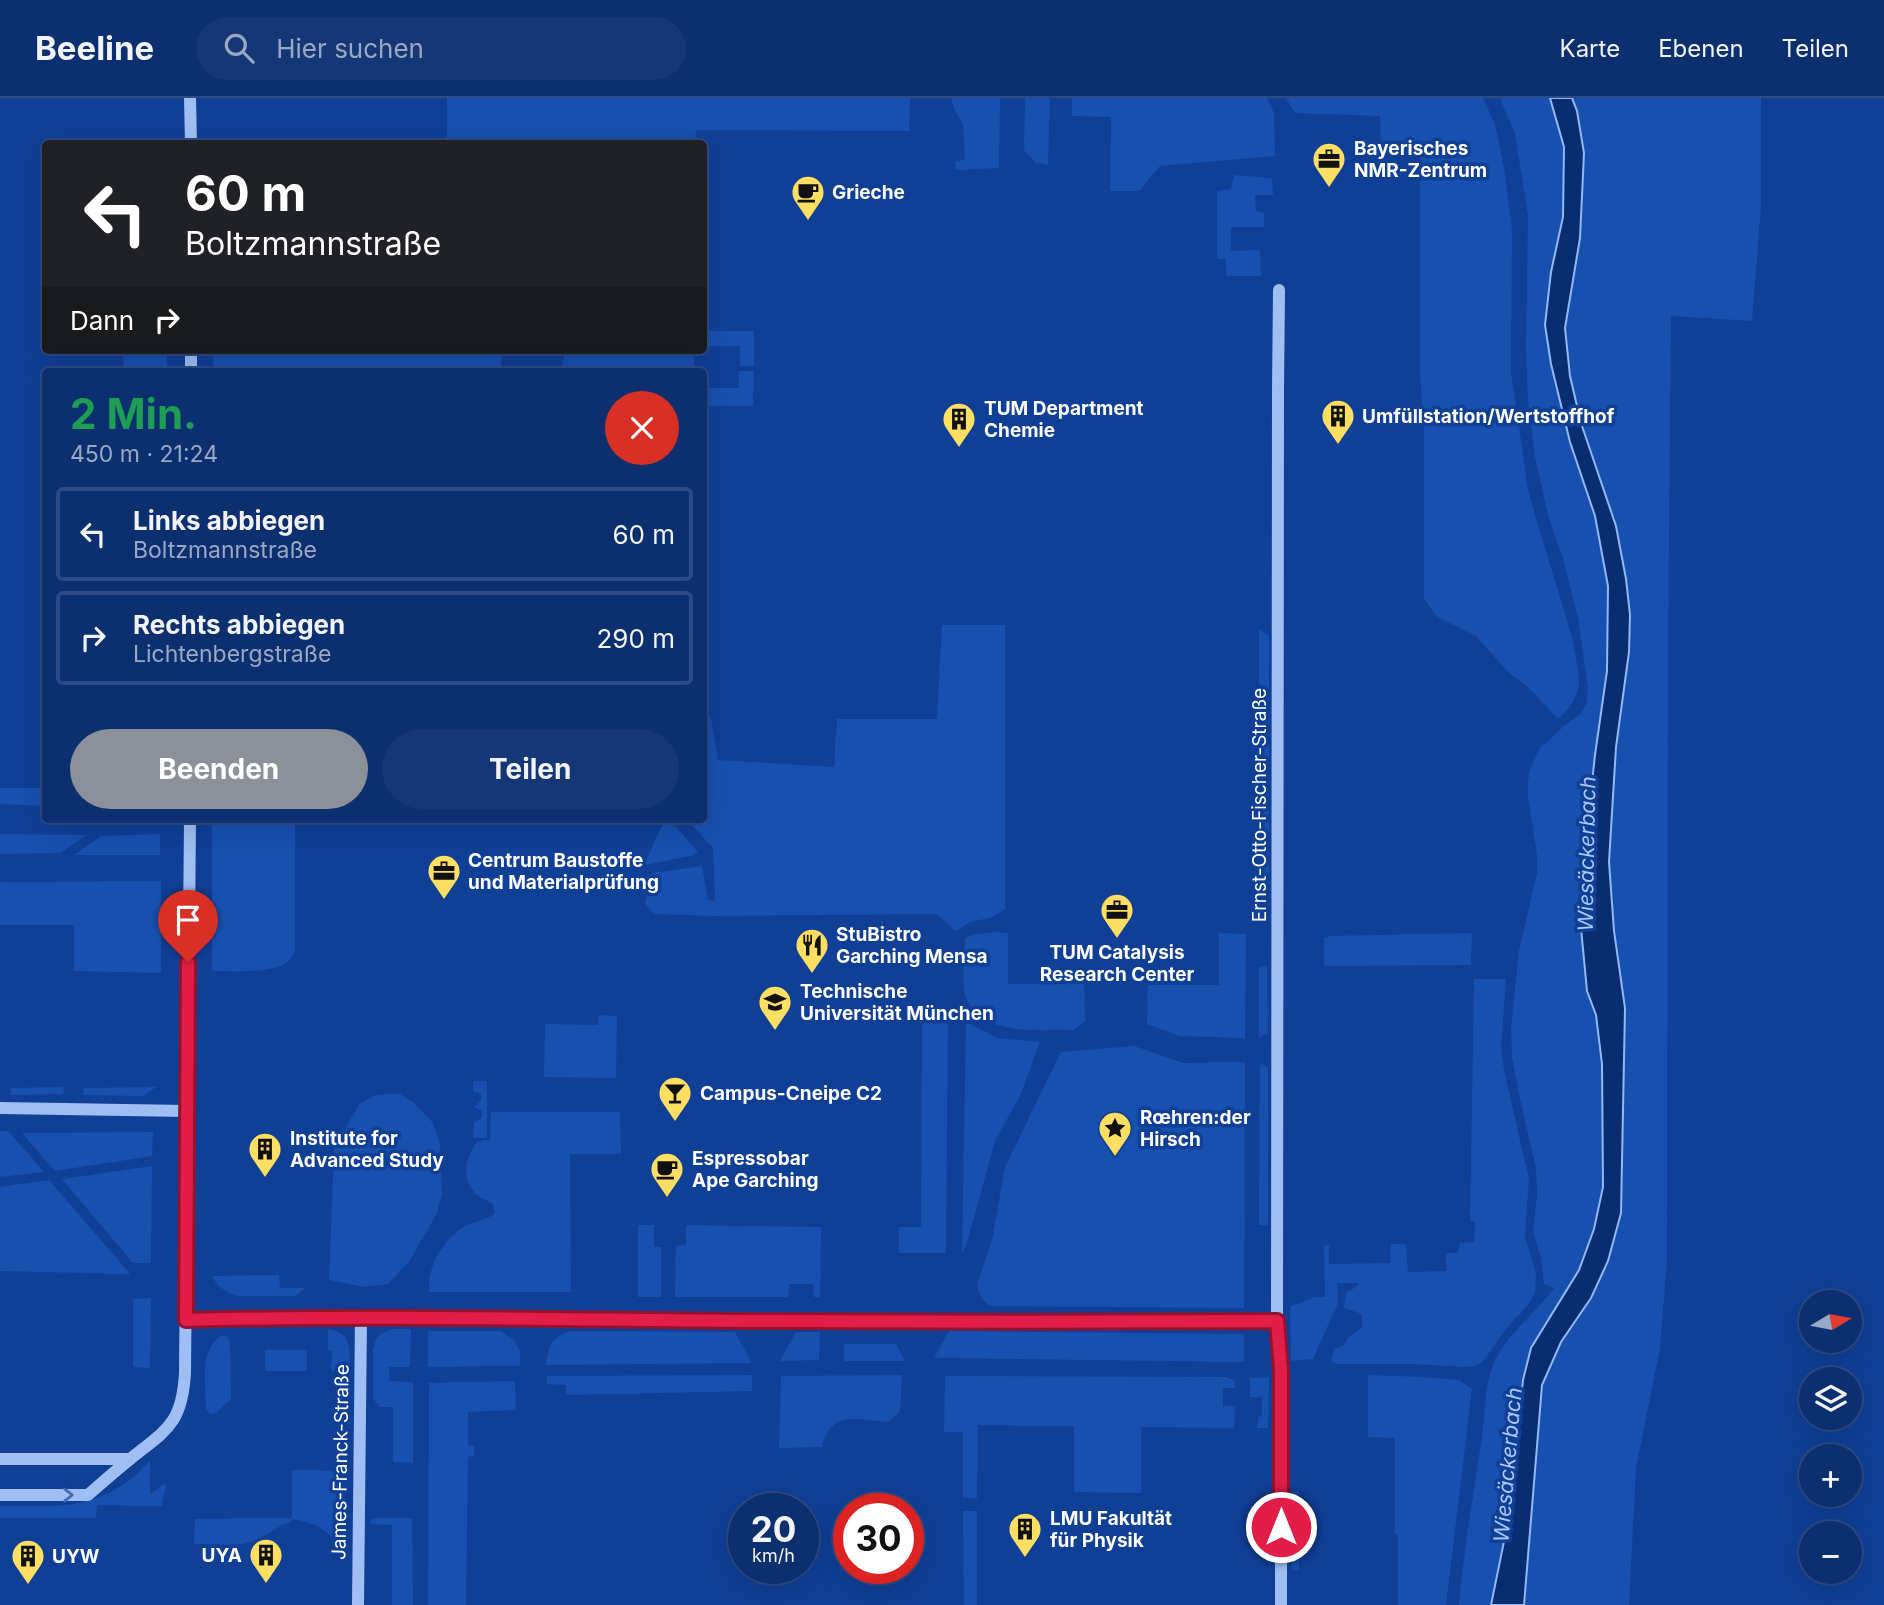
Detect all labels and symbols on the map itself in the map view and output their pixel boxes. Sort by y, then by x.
place label: Bayerisches NMR-Zentrum [1354,137,1487,182]
office icon: Bayerisches NMR-Zentrum [1310,140,1348,189]
cafe icon: Grieche [789,173,827,222]
place label: Grieche [832,181,905,204]
place label: TUM Department Chemie [984,397,1144,442]
building icon: Umfüllstation/Wertstoffhof [1319,397,1357,446]
building icon: TUM Department Chemie [940,400,978,449]
place label: Umfüllstation/Wertstoffhof [1362,405,1615,428]
street label: Ernst-Otto-Fischer-Straße [1248,688,1271,922]
water label: Wiesäckerbach [1573,776,1600,932]
place label: Centrum Baustoffe und Materialprüfung [468,849,659,894]
office icon: Centrum Baustoffe und Materialprüfung [425,852,463,901]
pin [158,890,218,962]
office icon: TUM Catalysis Research Center [1098,891,1136,940]
place label: StuBistro Garching Mensa [836,923,988,968]
restaurant icon: StuBistro Garching Mensa [793,926,831,975]
place label: TUM Catalysis Research Center [1040,941,1195,986]
place label: Technische Universität München [800,980,994,1025]
school or university icon: Technische Universität München [756,983,794,1032]
bar icon: Campus-Cneipe C2 [656,1074,694,1123]
place label: Campus-Cneipe C2 [700,1082,882,1105]
place label: Rœhren:der Hirsch [1140,1106,1251,1151]
place icon: Rœhren:der Hirsch [1096,1109,1134,1158]
place label: Institute for Advanced Study [290,1127,444,1172]
building icon: Institute for Advanced Study [246,1130,284,1179]
place label: Espressobar Ape Garching [692,1147,819,1192]
cafe icon: Espressobar Ape Garching [648,1150,686,1199]
north arrow [1799,1290,1862,1353]
street label: James-Franck-Straße [327,1364,354,1560]
water label: Wiesäckerbach [1488,1386,1527,1543]
one-way arrow [63,1487,74,1503]
position arrow [1244,1490,1318,1564]
speed limit sign: 30 [833,1493,924,1584]
place label: LMU Fakultät für Physik [1050,1507,1172,1552]
building icon: LMU Fakultät für Physik [1006,1510,1044,1559]
building icon: UYA [247,1536,285,1585]
building icon: UYW [9,1537,47,1586]
place label: UYA [202,1544,242,1567]
place label: UYW [52,1545,100,1568]

